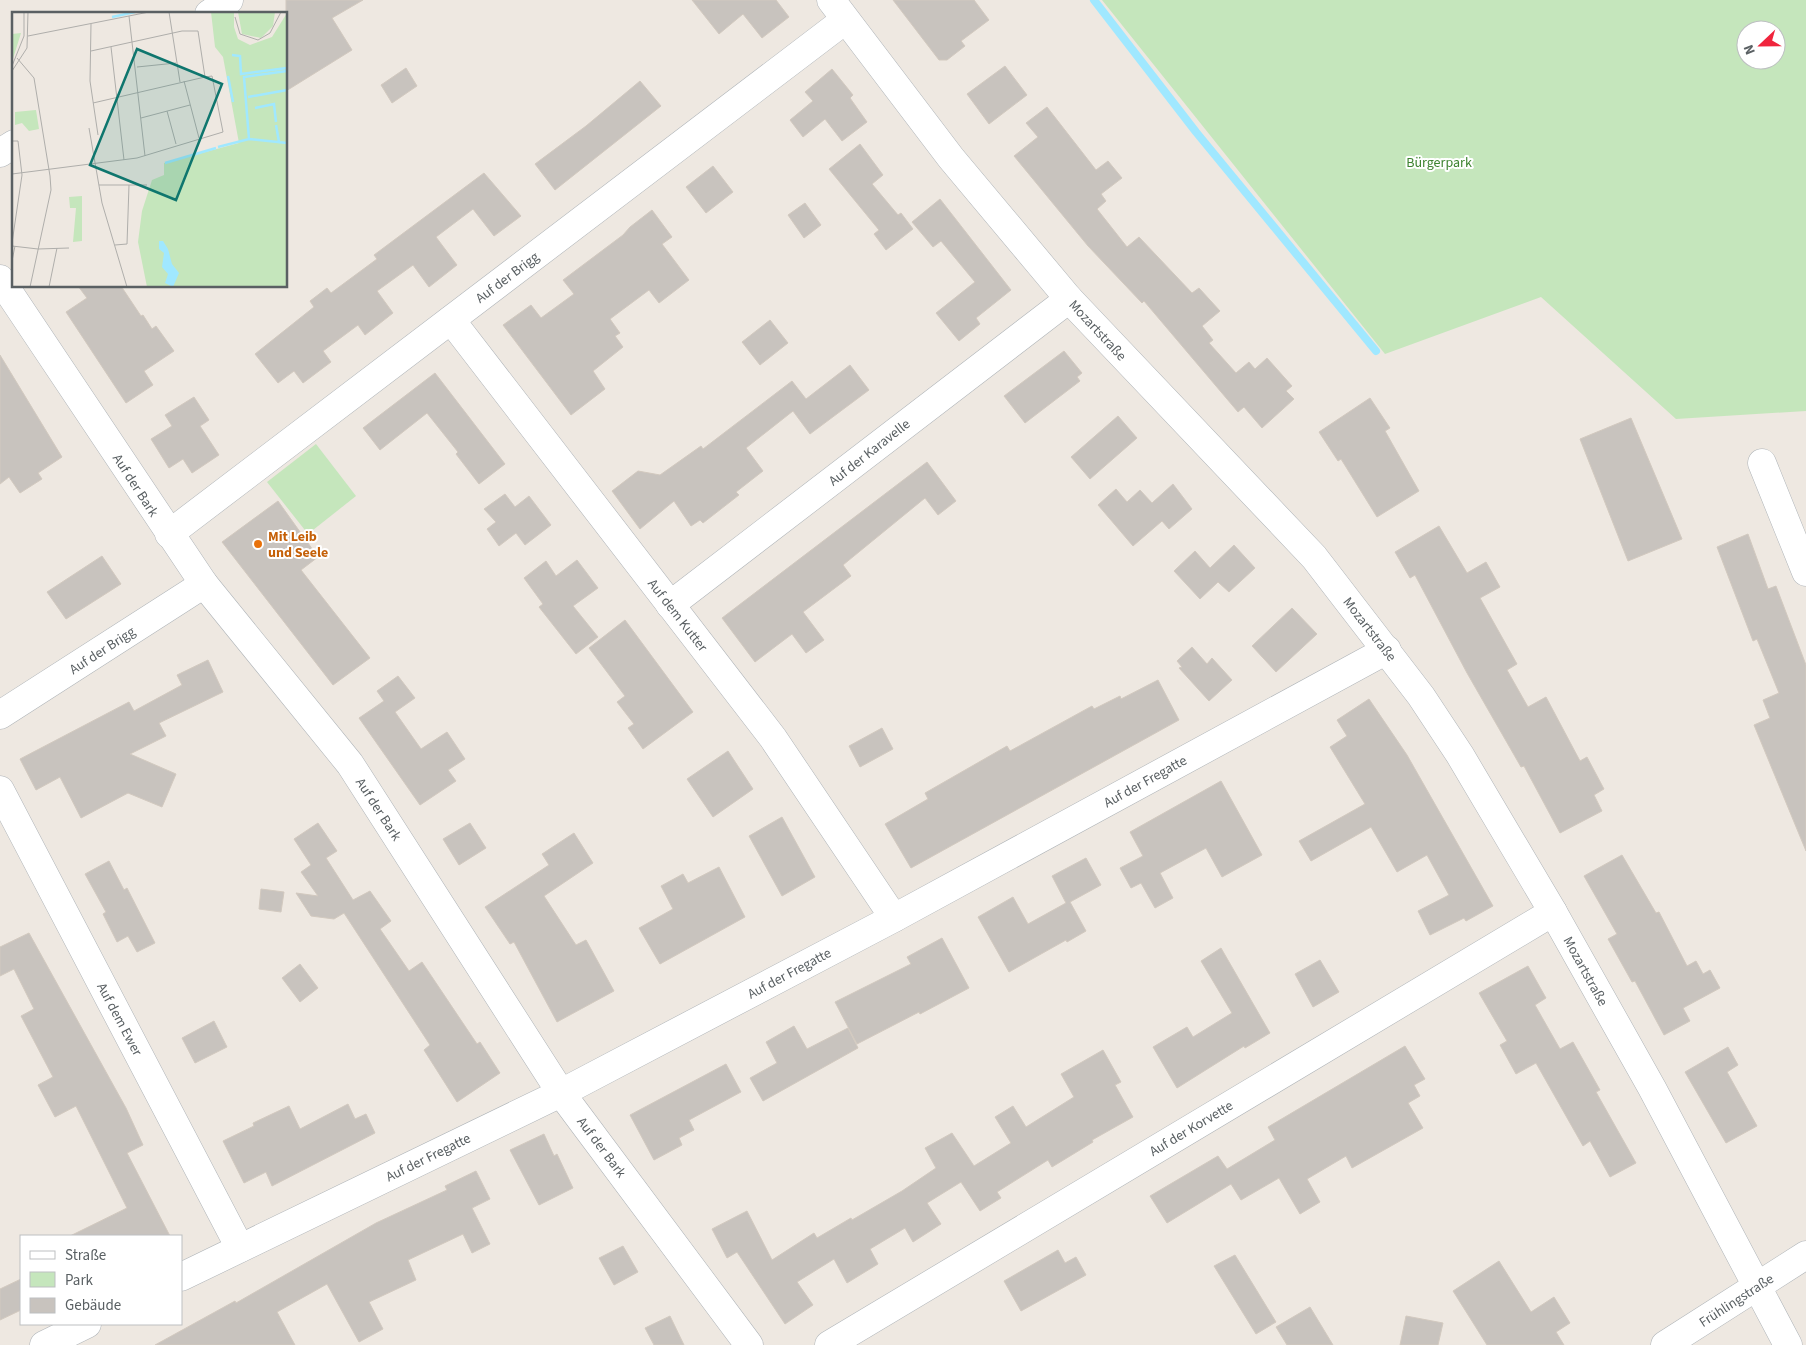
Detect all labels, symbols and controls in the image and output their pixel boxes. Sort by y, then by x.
inset map [12,12,288,288]
north arrow [1736,20,1786,70]
text: N [1739,41,1761,58]
park label: Bürgerpark [1406,153,1472,173]
street label: Auf der Brigg [472,247,544,308]
street label: Mozartstraße [1064,296,1131,366]
street label: Auf der Karavelle [825,415,915,491]
street label: Auf der Bark [107,450,163,521]
place label: Mit Leib und Seele [268,527,328,563]
marker: Mit Leib und Seele [252,538,264,550]
street label: Auf dem Kutter [642,575,712,656]
street label: Mozartstraße [1338,593,1401,666]
street label: Auf der Brigg [66,622,139,680]
street label: Auf der Fregatte [1100,751,1191,813]
street label: Auf der Bark [350,774,406,845]
street label: Mozartstraße [1558,933,1612,1010]
street label: Auf der Fregatte [744,943,835,1004]
street label: Auf dem Ewer [91,979,147,1060]
street label: Auf der Korvette [1146,1096,1237,1162]
street label: Auf der Bark [572,1113,631,1182]
street label: Auf der Fregatte [383,1129,474,1187]
legend [20,1235,182,1325]
text: Straße [65,1245,106,1266]
street label: Frühlingstraße [1695,1269,1778,1332]
text: Park [65,1270,94,1291]
text: Gebäude [65,1295,121,1316]

